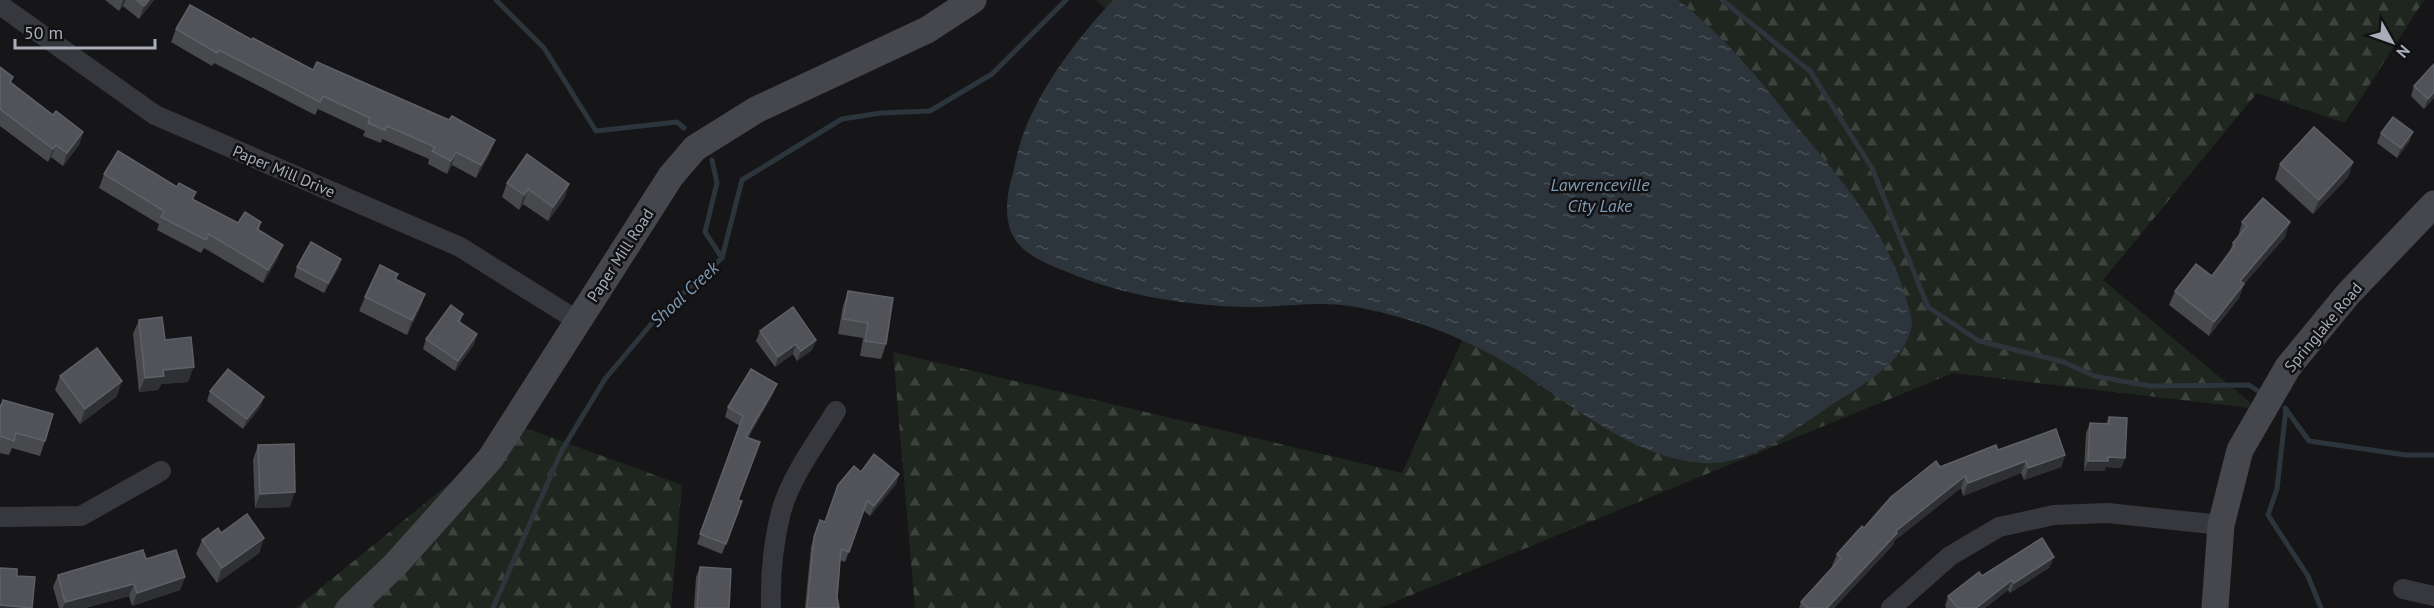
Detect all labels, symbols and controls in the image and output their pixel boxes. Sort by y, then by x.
scale bar [15,12,154,50]
north arrow [2362,12,2422,72]
text: 50 m [24,21,63,44]
text: N [2392,41,2415,62]
street label: Paper Mill Drive [230,140,338,202]
water label: Lawrenceville City Lake [1550,173,1650,217]
street label: Paper Mill Road [582,205,658,305]
water label: Shoal Creek [645,256,724,332]
street label: Springlake Road [2280,278,2366,376]

